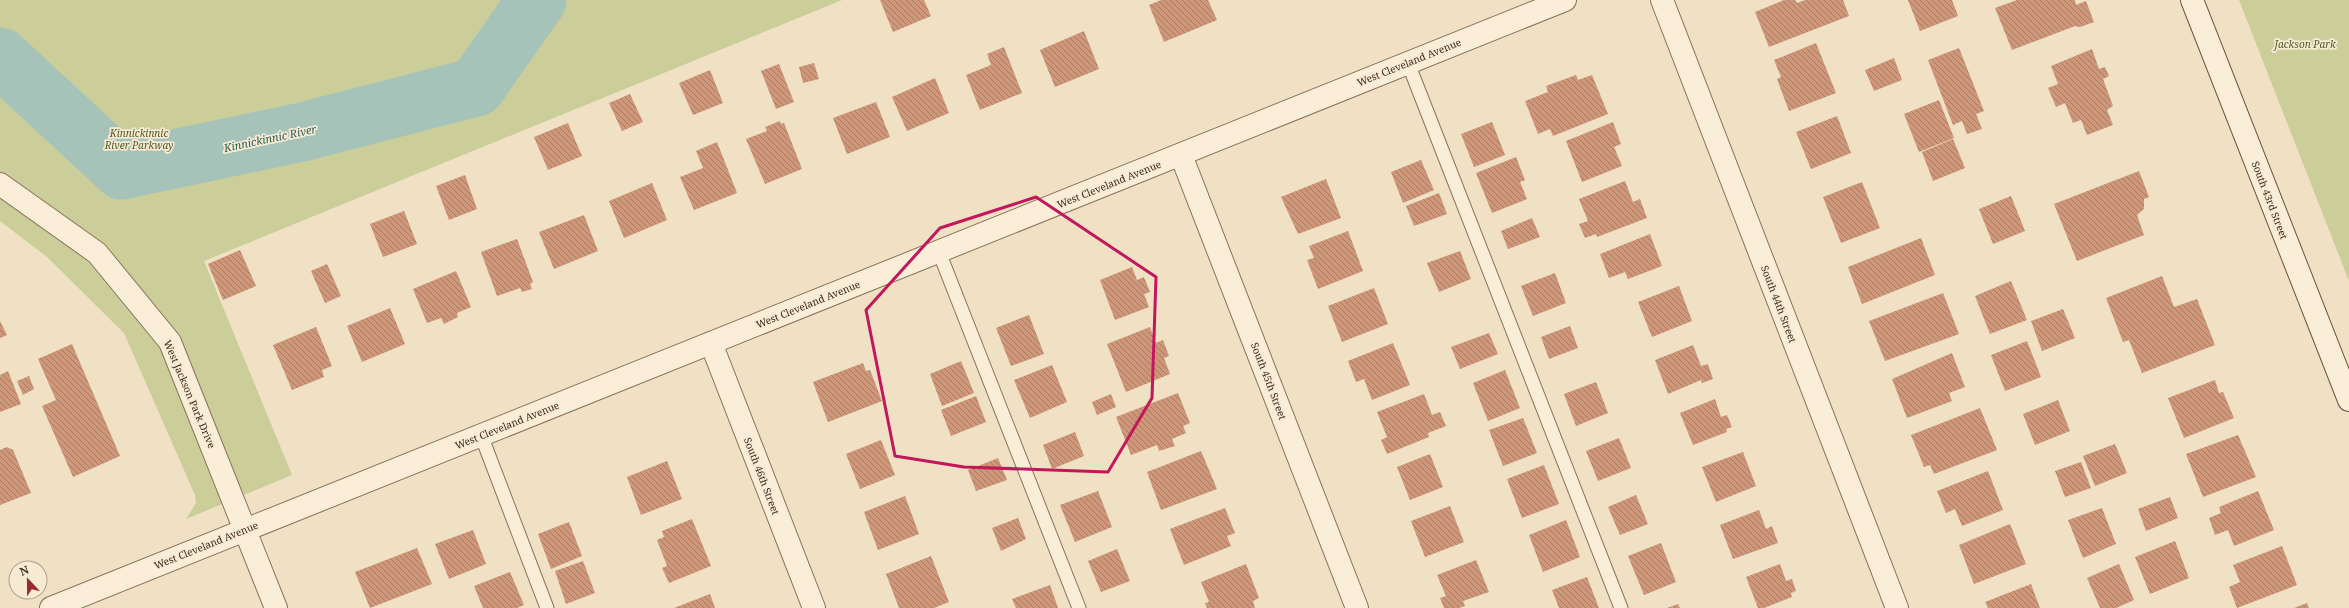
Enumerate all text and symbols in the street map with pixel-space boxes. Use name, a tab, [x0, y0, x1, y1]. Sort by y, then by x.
street label: West Cleveland Avenue	[1355, 35, 1463, 89]
park label: Jackson Park	[2272, 37, 2336, 51]
water label: Kinnickinnic River	[221, 121, 319, 155]
park label: Kinnickinnic River Parkway	[104, 126, 173, 152]
street label: West Cleveland Avenue	[1055, 157, 1163, 211]
street label: South 43rd Street	[2249, 159, 2291, 241]
street label: South 44th Street	[1758, 263, 1800, 345]
street label: West Cleveland Avenue	[754, 277, 862, 331]
street label: West Jackson Park Drive	[161, 338, 219, 450]
street label: South 45th Street	[1248, 340, 1290, 422]
street label: West Cleveland Avenue	[453, 398, 561, 452]
street label: South 46th Street	[741, 435, 783, 517]
street label: West Cleveland Avenue	[152, 518, 260, 572]
north arrow	[8, 560, 48, 600]
text: N	[17, 562, 31, 579]

